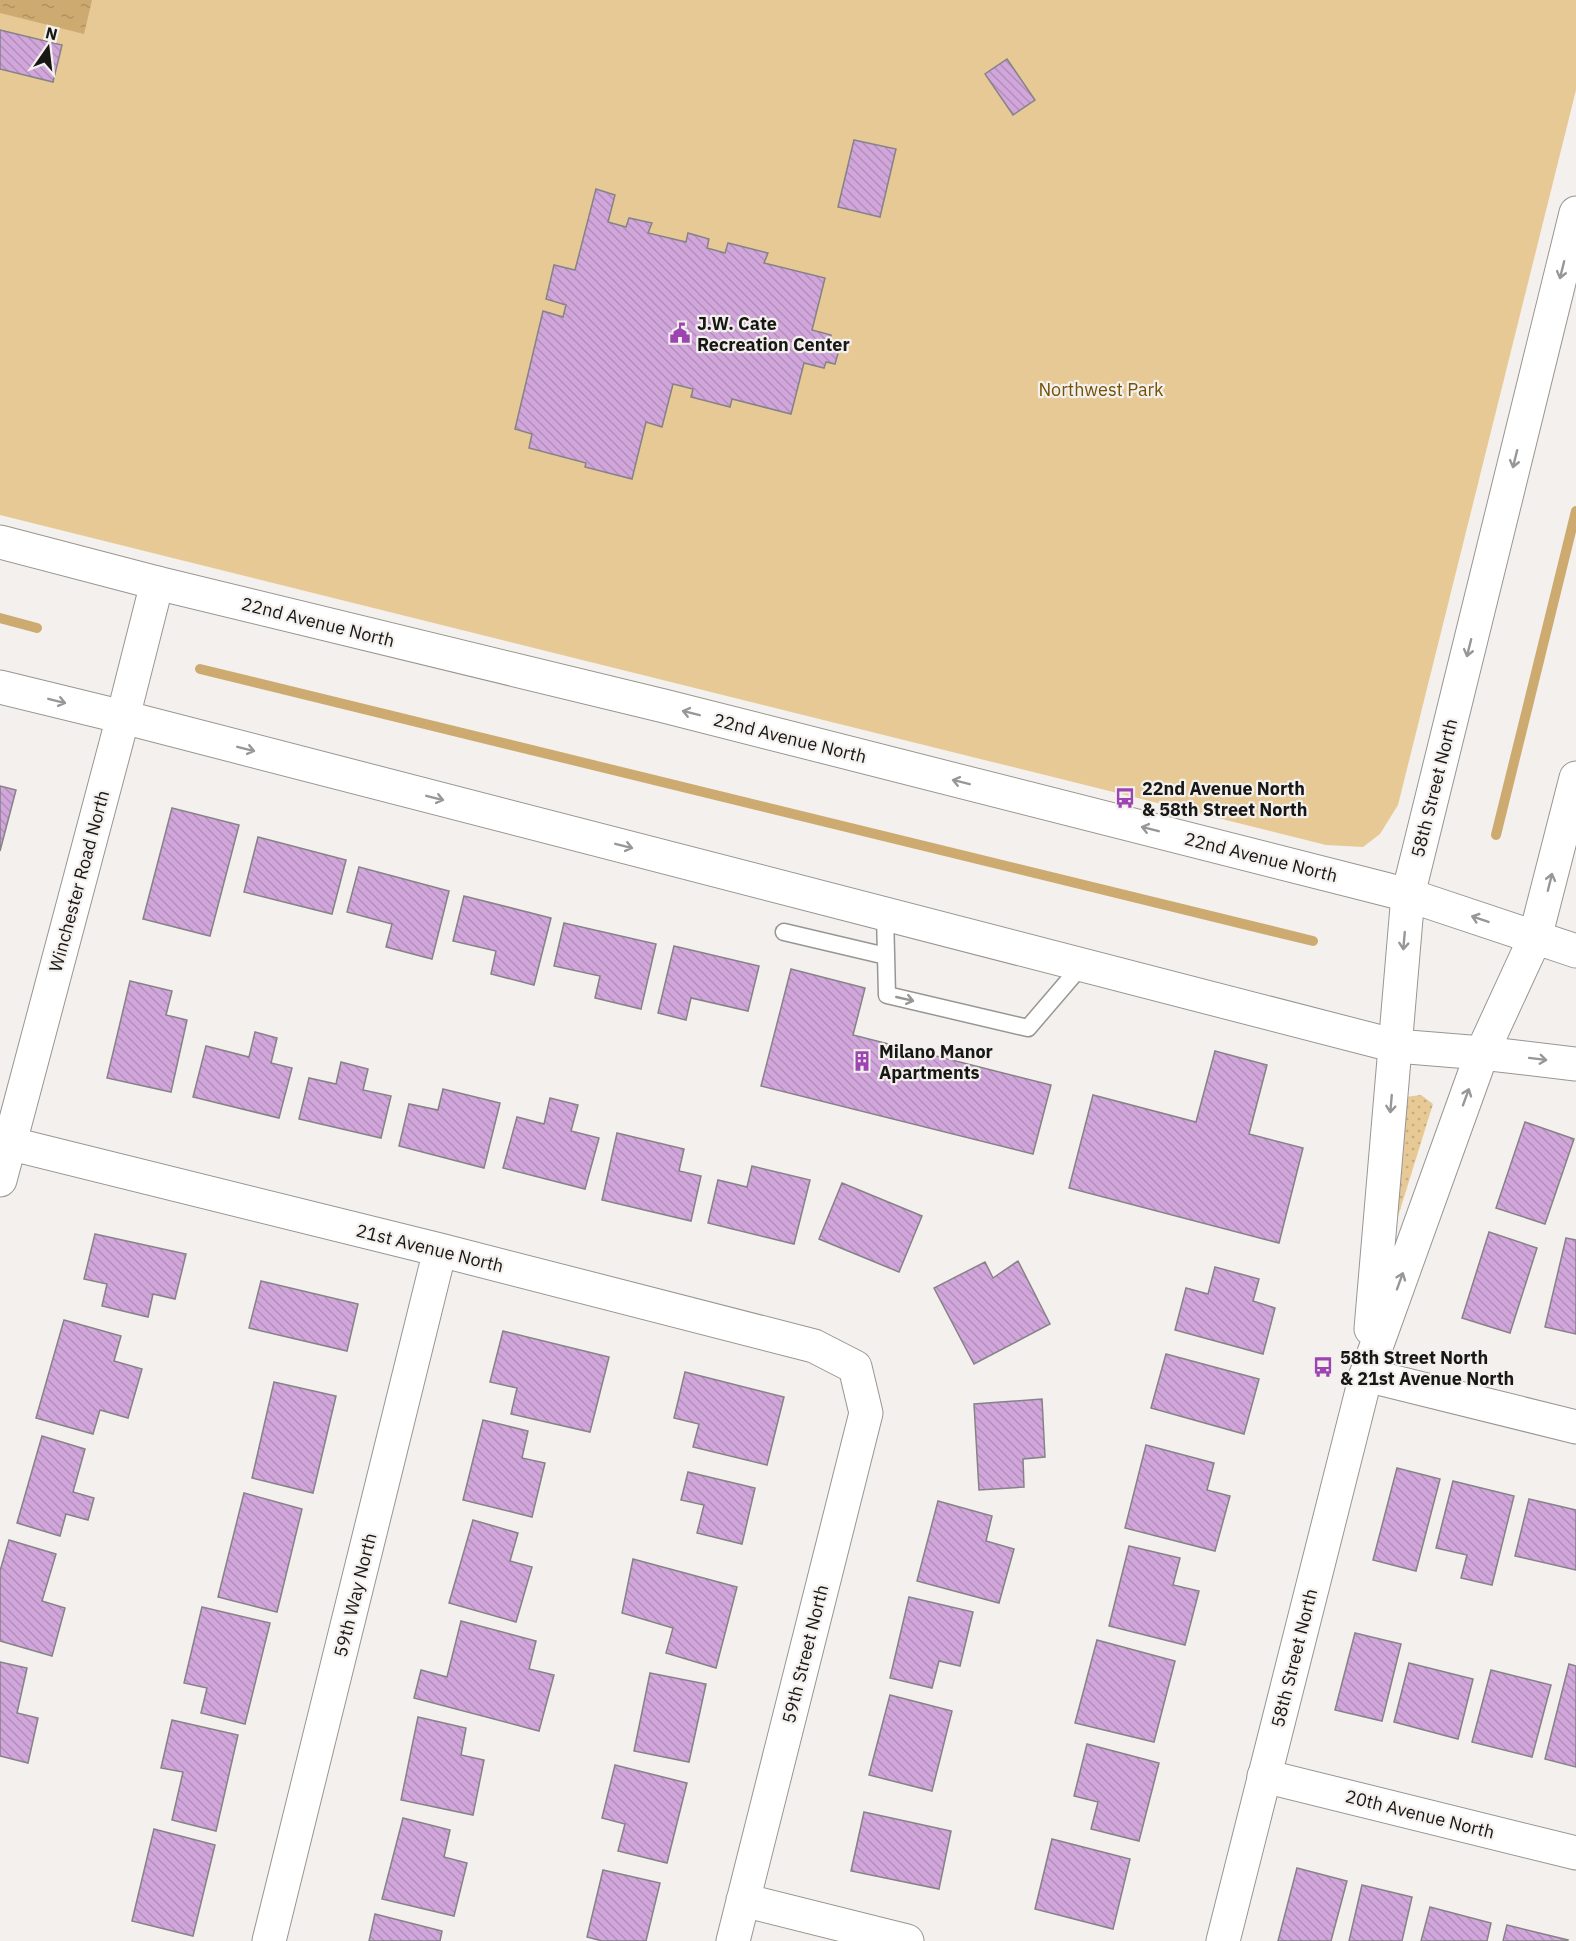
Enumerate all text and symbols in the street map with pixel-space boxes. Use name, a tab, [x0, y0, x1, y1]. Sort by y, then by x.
north arrow	[18, 18, 78, 78]
text: N	[44, 22, 60, 45]
one-way arrow	[1556, 260, 1568, 279]
place label: J.W. Cate Recreation Center	[697, 312, 850, 356]
public building icon: J.W. Cate Recreation Center	[668, 321, 692, 345]
park label: Northwest Park	[1038, 378, 1164, 401]
one-way arrow	[1509, 449, 1521, 468]
street label: 22nd Avenue North	[239, 592, 397, 652]
one-way arrow	[1462, 639, 1474, 658]
one-way arrow	[47, 696, 66, 708]
one-way arrow	[682, 707, 701, 719]
street label: 22nd Avenue North	[711, 708, 869, 768]
street label: 58th Street North	[1406, 716, 1462, 860]
one-way arrow	[236, 744, 255, 755]
one-way arrow	[952, 775, 971, 787]
place label: 22nd Avenue North & 58th Street North	[1142, 777, 1307, 821]
bus stop icon: 22nd Avenue North & 58th Street North	[1113, 786, 1137, 810]
street label: Winchester Road North	[44, 788, 114, 974]
one-way arrow	[425, 792, 444, 804]
one-way arrow	[1141, 823, 1160, 835]
street label: 22nd Avenue North	[1182, 827, 1340, 887]
one-way arrow	[614, 841, 633, 853]
one-way arrow	[1545, 872, 1557, 891]
one-way arrow	[1471, 913, 1490, 924]
one-way arrow	[1398, 930, 1409, 950]
one-way arrow	[896, 994, 915, 1006]
place label: Milano Manor Apartments	[879, 1040, 993, 1084]
building icon: Milano Manor Apartments	[850, 1049, 874, 1073]
one-way arrow	[1527, 1054, 1547, 1065]
one-way arrow	[1461, 1088, 1472, 1107]
one-way arrow	[1385, 1093, 1396, 1113]
street label: 21st Avenue North	[354, 1219, 506, 1277]
one-way arrow	[1396, 1272, 1407, 1290]
place label: 58th Street North & 21st Avenue North	[1340, 1346, 1514, 1390]
bus stop icon: 58th Street North & 21st Avenue North	[1311, 1355, 1335, 1379]
street label: 59th Way North	[328, 1531, 382, 1659]
street label: 59th Street North	[777, 1582, 833, 1726]
street label: 58th Street North	[1266, 1586, 1322, 1730]
street label: 20th Avenue North	[1343, 1784, 1497, 1844]

